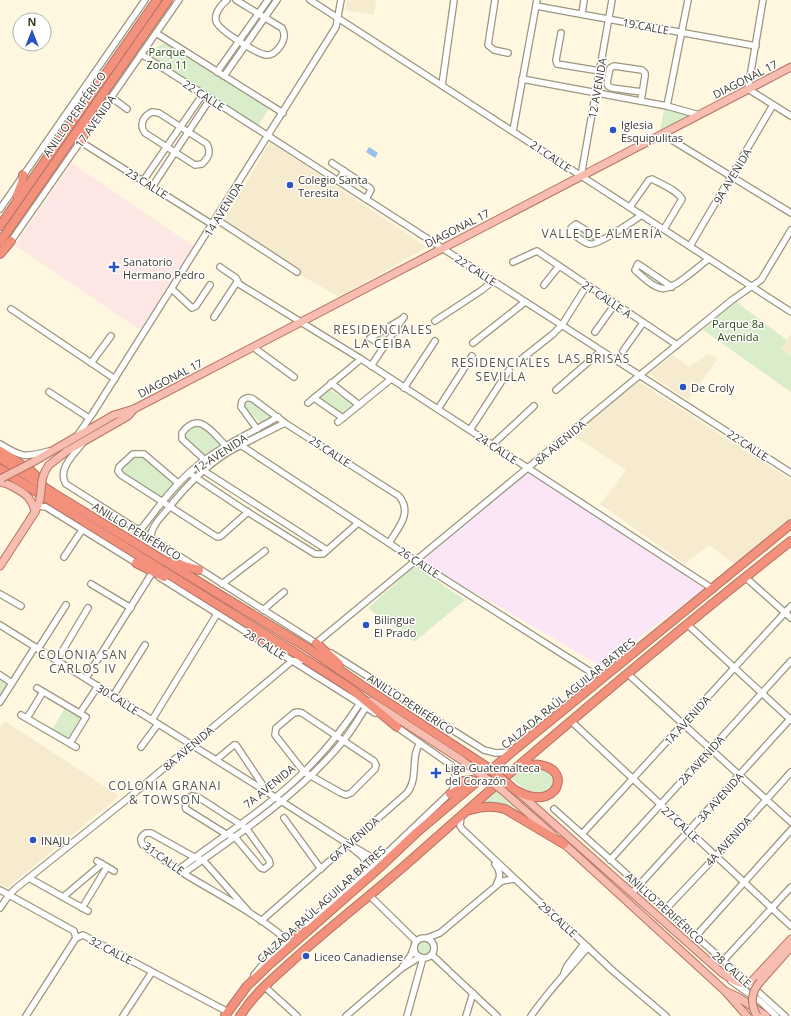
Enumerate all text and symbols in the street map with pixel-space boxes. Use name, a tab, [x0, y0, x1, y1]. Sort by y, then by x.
north arrow	[12, 12, 52, 52]
text: N	[28, 14, 36, 29]
street label: 19 CALLE	[622, 15, 670, 37]
park label: Parque Zona 11	[146, 44, 188, 72]
street label: 12 AVENIDA	[584, 56, 610, 120]
street label: DIAGONAL 17	[710, 56, 780, 102]
street label: ANILLO PERIFÉRICO	[39, 68, 109, 160]
street label: 22 CALLE	[180, 76, 228, 114]
street label: 17 AVENIDA	[71, 92, 119, 150]
place label: Iglesia Esquipulitas	[621, 117, 683, 145]
marker: Iglesia Esquipulitas	[608, 125, 618, 135]
street label: 21 CALLE	[527, 137, 575, 175]
street label: 9A AVENIDA	[710, 146, 754, 206]
street label: 23 CALLE	[123, 164, 171, 202]
place label: Colegio Santa Teresita	[298, 172, 368, 200]
street label: 14 AVENIDA	[200, 179, 246, 239]
marker: Colegio Santa Teresita	[285, 180, 295, 190]
street label: DIAGONAL 17	[422, 205, 492, 251]
district label: VALLE DE ALMERÍA	[541, 225, 663, 242]
street label: 22 CALLE	[452, 251, 500, 289]
place label: Sanatorio Hermano Pedro	[123, 254, 205, 282]
marker: Sanatorio Hermano Pedro	[108, 261, 120, 273]
street label: 21 CALLE A	[579, 277, 635, 321]
park label: Parque 8a Avenida	[712, 316, 764, 344]
district label: RESIDENCIALES LA CEIBA	[333, 321, 433, 352]
district label: LAS BRISAS	[558, 350, 630, 367]
district label: RESIDENCIALES SEVILLA	[451, 354, 551, 385]
street label: DIAGONAL 17	[135, 355, 205, 401]
place label: De Croly	[691, 380, 735, 395]
marker: De Croly	[678, 382, 688, 392]
street label: 8A AVENIDA	[531, 416, 589, 468]
street label: 22 CALLE	[724, 426, 772, 464]
street label: 24 CALLE	[473, 429, 521, 467]
street label: 12 AVENIDA	[190, 430, 250, 476]
street label: 25 CALLE	[306, 432, 354, 470]
street label: ANILLO PERIFÉRICO	[90, 499, 184, 563]
street label: 26 CALLE	[395, 543, 443, 581]
place label: Bilingue El Prado	[374, 612, 417, 640]
marker: Bilingue El Prado	[361, 620, 371, 630]
street label: 28 CALLE	[241, 625, 289, 663]
street label: CALZADA RAÚL AGUILAR BATRES	[498, 634, 638, 752]
district label: COLONIA SAN CARLOS IV	[38, 646, 128, 677]
street label: ANILLO PERIFÉRICO	[365, 670, 457, 738]
street label: 30 CALLE	[94, 680, 142, 718]
street label: 1A AVENIDA	[661, 692, 713, 748]
street label: 8A AVENIDA	[159, 722, 217, 774]
street label: 2A AVENIDA	[675, 732, 727, 788]
place label: Liga Guatemalteca del Corazón	[445, 760, 540, 788]
street label: 7A AVENIDA	[240, 761, 298, 811]
marker: Liga Guatemalteca del Corazón	[430, 767, 442, 779]
street label: 3A AVENIDA	[694, 769, 746, 825]
district label: COLONIA GRANAI & TOWSON	[108, 777, 222, 808]
street label: 27 CALLE	[659, 803, 703, 845]
street label: 6A AVENIDA	[326, 813, 382, 865]
street label: 4A AVENIDA	[702, 813, 754, 869]
place label: INAJU	[41, 833, 70, 848]
marker: INAJU	[28, 835, 38, 845]
street label: 31 CALLE	[141, 838, 187, 878]
street label: CALZADA RAÚL AGUILAR BATRES	[253, 842, 389, 966]
street label: ANILLO PERIFÉRICO	[622, 869, 708, 947]
street label: 29 CALLE	[536, 898, 580, 940]
street label: 32 CALLE	[87, 932, 135, 968]
street label: 28 CALLE	[710, 948, 754, 990]
place label: Liceo Canadiense	[314, 949, 403, 964]
marker: Liceo Canadiense	[301, 951, 311, 961]

